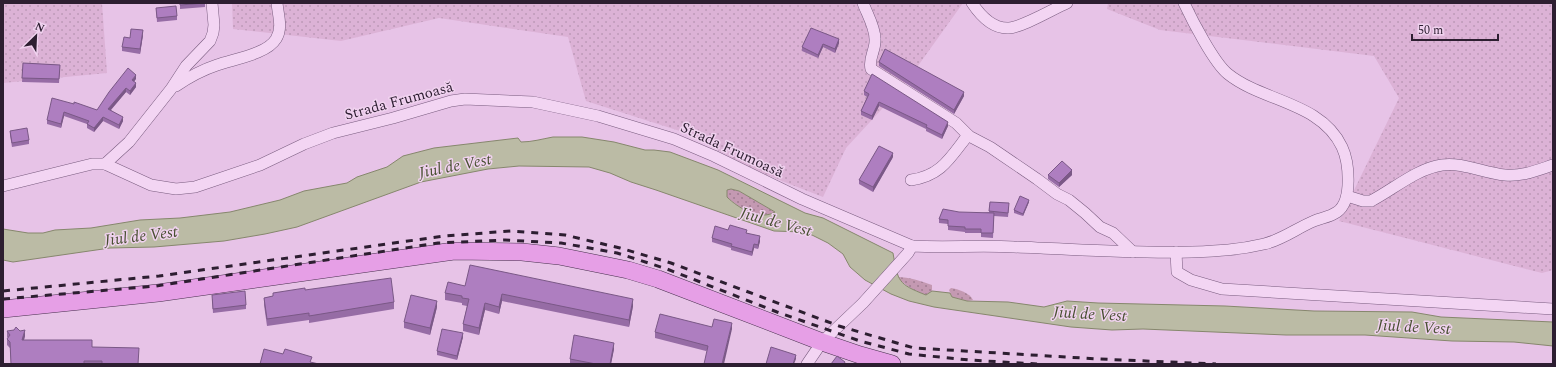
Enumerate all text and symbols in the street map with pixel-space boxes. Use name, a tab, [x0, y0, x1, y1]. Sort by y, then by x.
north arrow	[16, 16, 56, 56]
scale bar	[1412, 16, 1498, 42]
text: N	[32, 18, 47, 37]
text: 50 m	[1418, 21, 1443, 40]
street label: Strada Frumoasă	[342, 75, 457, 127]
street label: Strada Frumoasă	[676, 116, 788, 184]
water label: Jiul de Vest	[416, 147, 494, 185]
water label: Jiul de Vest	[736, 201, 815, 243]
water label: Jiul de Vest	[102, 219, 180, 253]
water label: Jiul de Vest	[1052, 300, 1128, 328]
water label: Jiul de Vest	[1376, 313, 1452, 341]

